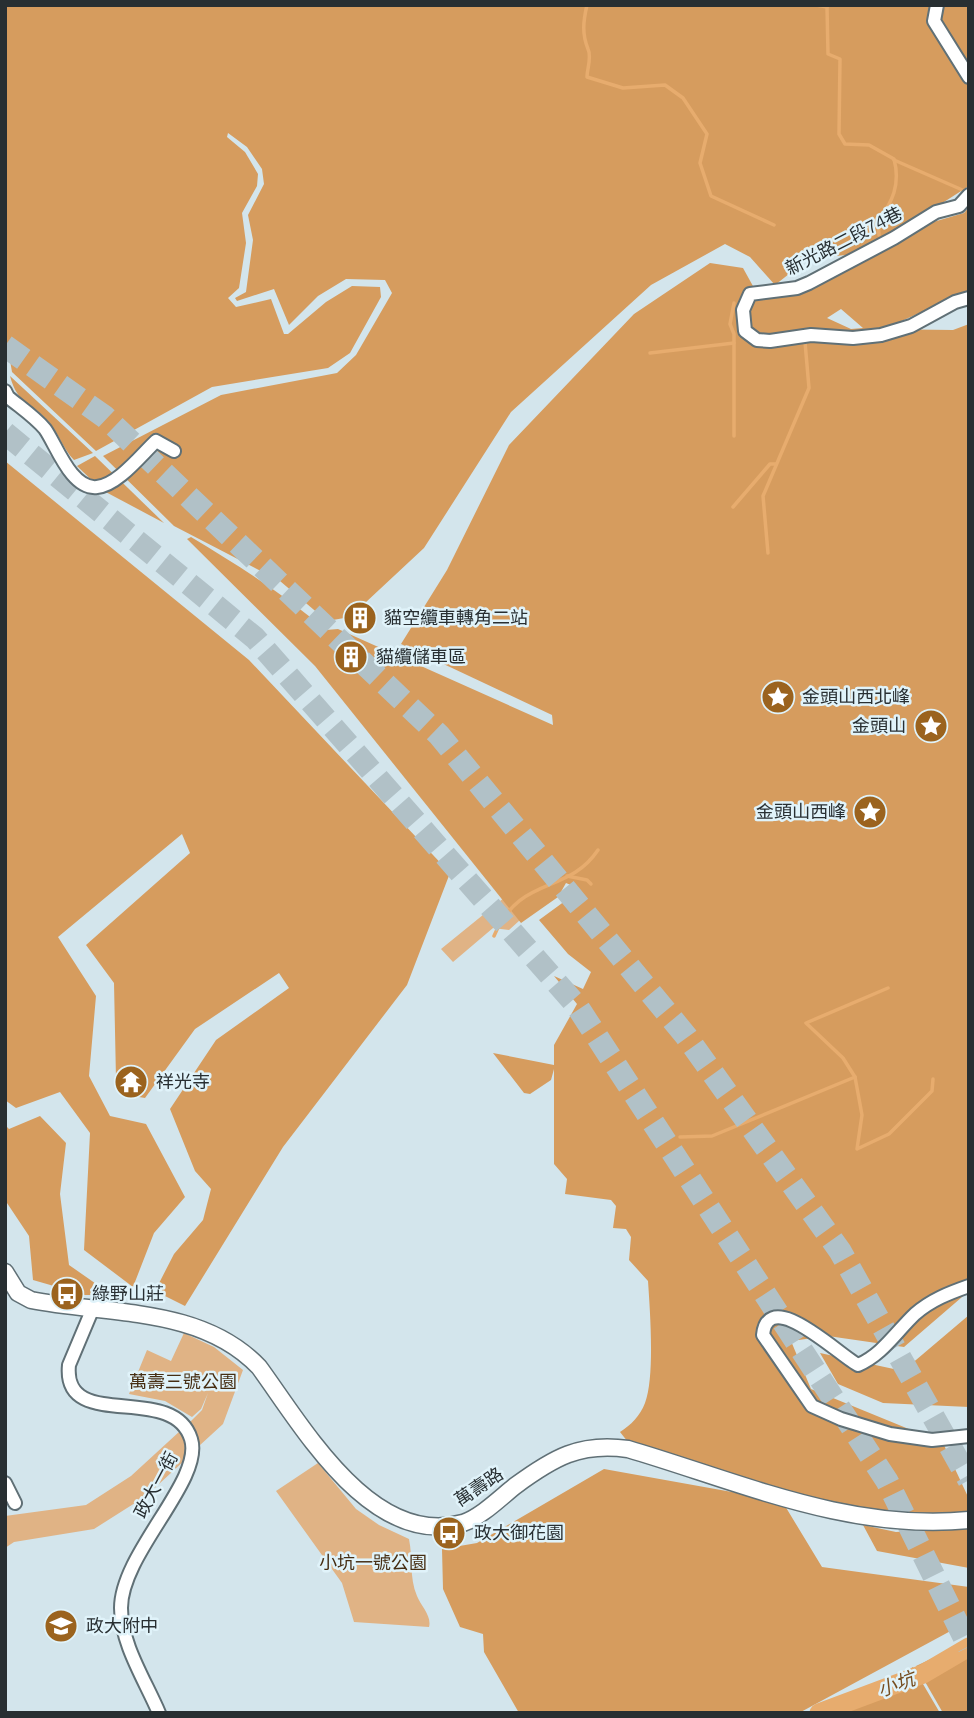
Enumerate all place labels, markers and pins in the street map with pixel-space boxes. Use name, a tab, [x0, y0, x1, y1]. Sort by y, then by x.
building icon: 貓空纜車轉角二站	[341, 599, 379, 637]
place label: 貓空纜車轉角二站	[384, 607, 528, 627]
building icon: 貓纜儲車區	[332, 638, 370, 676]
place label: 貓纜儲車區	[376, 646, 466, 666]
place icon: 金頭山西北峰	[759, 678, 797, 716]
place label: 金頭山西北峰	[802, 686, 910, 706]
place icon: 金頭山	[912, 707, 950, 745]
place label: 金頭山	[852, 715, 906, 735]
place icon: 金頭山西峰	[851, 793, 889, 831]
place label: 金頭山西峰	[756, 801, 846, 821]
temple icon: 祥光寺	[112, 1063, 150, 1101]
place label: 祥光寺	[156, 1071, 210, 1091]
bus stop icon: 綠野山莊	[48, 1275, 86, 1313]
place label: 綠野山莊	[92, 1283, 164, 1303]
bus stop icon: 政大御花園	[430, 1514, 468, 1552]
place label: 政大御花園	[474, 1522, 564, 1542]
school or university icon: 政大附中	[42, 1607, 80, 1645]
place label: 政大附中	[86, 1615, 158, 1635]

